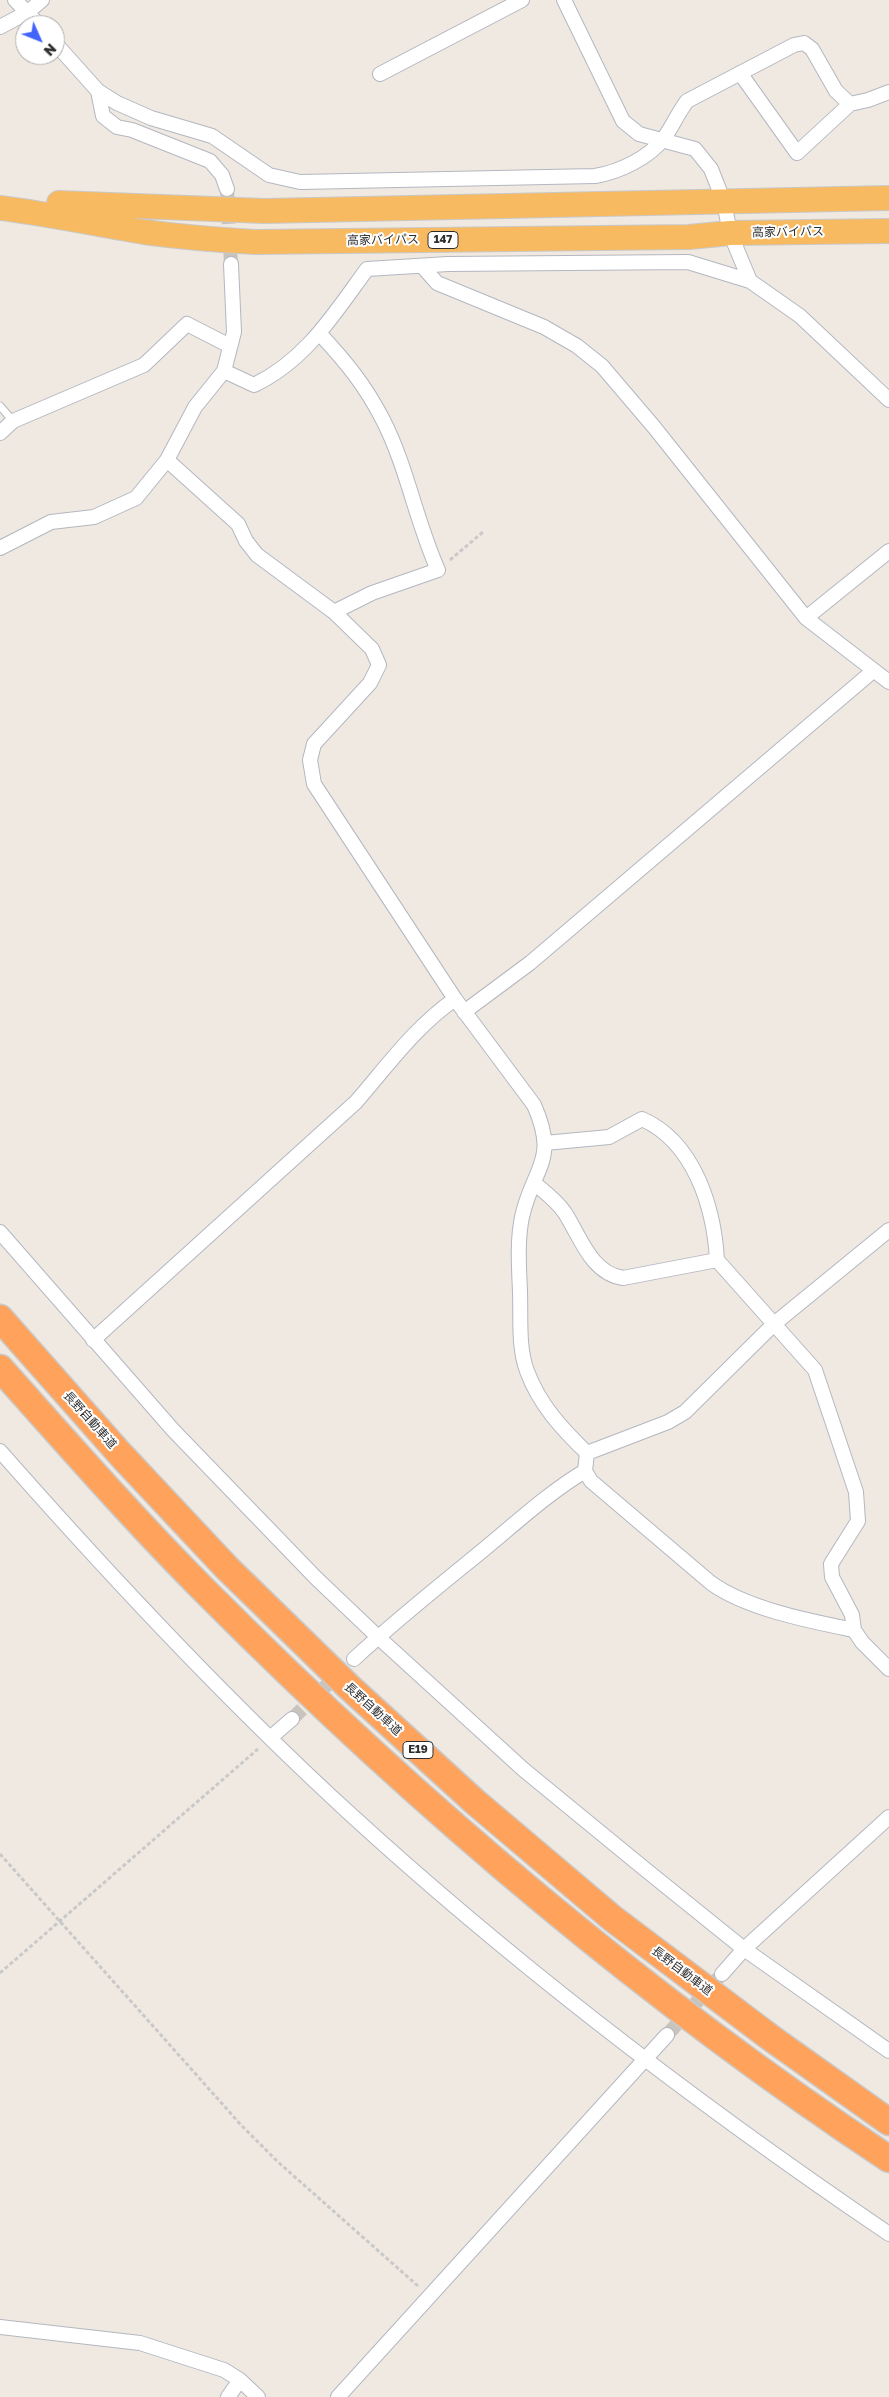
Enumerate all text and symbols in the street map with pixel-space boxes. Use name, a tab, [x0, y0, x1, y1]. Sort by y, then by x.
north arrow	[15, 15, 65, 65]
text: N	[41, 40, 60, 60]
street label: 高家バイパス	[752, 224, 824, 240]
street label: 高家バイパス	[347, 232, 419, 248]
road number: 147	[428, 232, 458, 248]
street label: 長野自動車道	[61, 1388, 119, 1452]
street label: 長野自動車道	[341, 1680, 405, 1738]
road number: E19	[403, 1742, 433, 1758]
street label: 長野自動車道	[649, 1944, 715, 1998]

